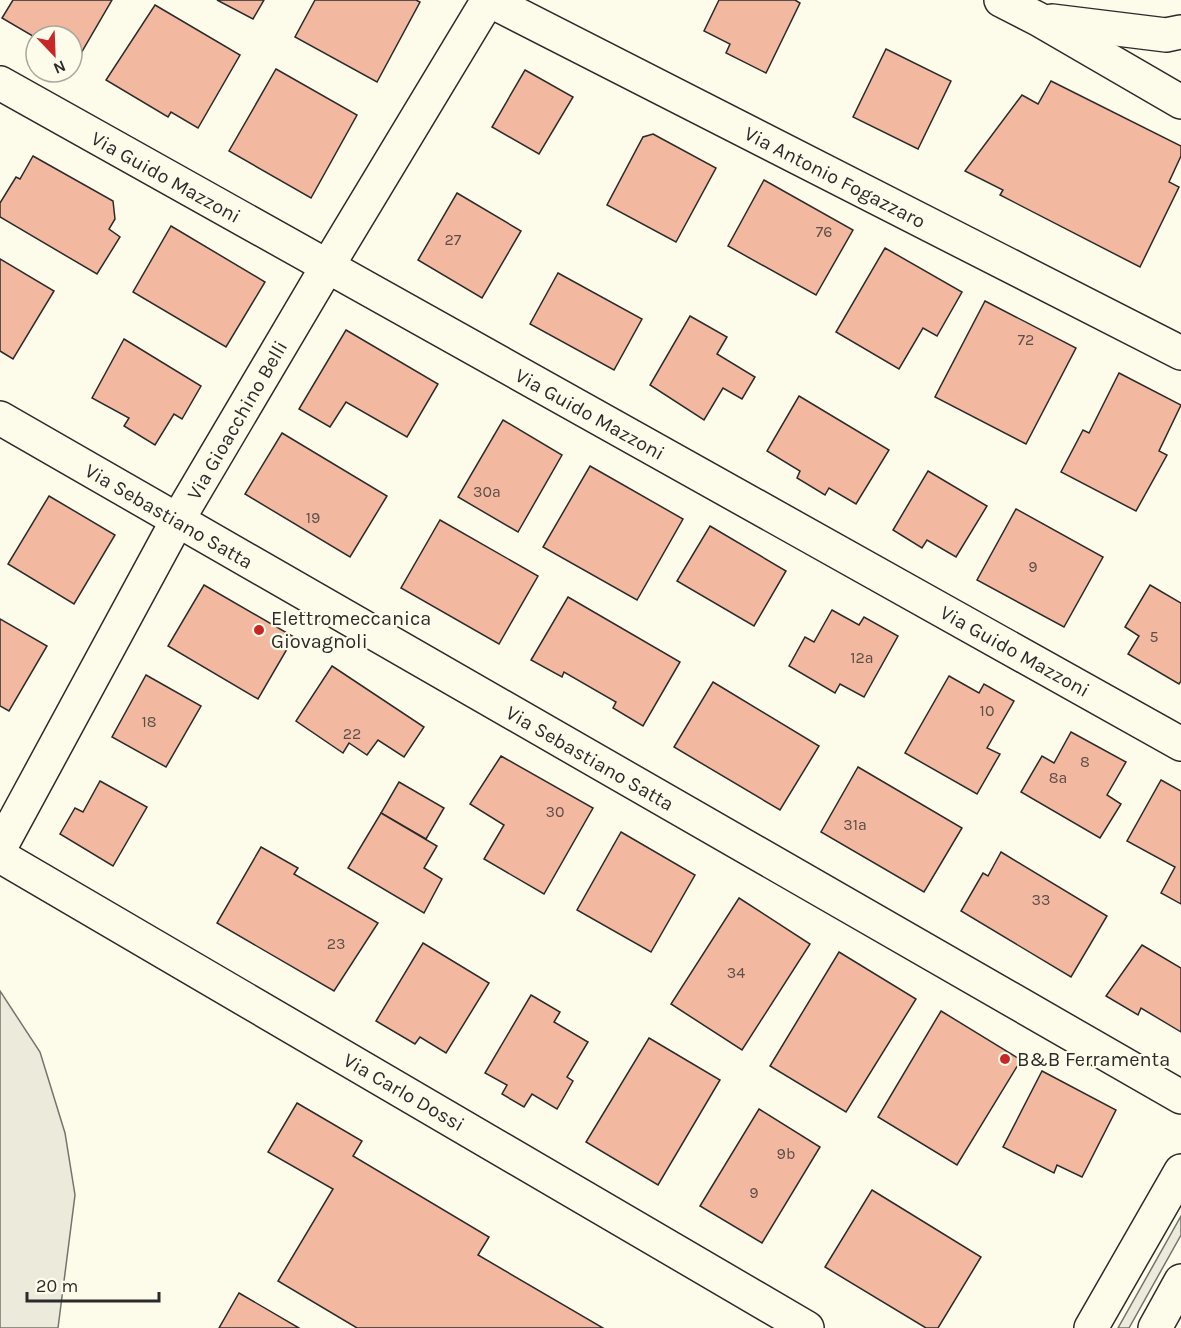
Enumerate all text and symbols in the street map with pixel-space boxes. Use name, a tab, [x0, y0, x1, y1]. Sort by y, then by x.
north arrow	[24, 24, 84, 84]
text: N	[51, 56, 69, 78]
street label: Via Antonio Fogazzaro	[740, 122, 929, 233]
street label: Via Guido Mazzoni	[87, 127, 245, 228]
house number: 76	[816, 222, 832, 241]
house number: 27	[445, 230, 462, 249]
house number: 72	[1018, 330, 1034, 349]
street label: Via Gioacchino Belli	[182, 337, 292, 504]
street label: Via Guido Mazzoni	[511, 364, 669, 465]
street label: Via Sebastiano Satta	[81, 459, 257, 574]
house number: 30a	[473, 482, 501, 501]
house number: 19	[306, 508, 320, 527]
house number: 9	[1028, 557, 1038, 576]
street label: Via Guido Mazzoni	[936, 601, 1094, 702]
place label: Elettromeccanica Giovagnoli	[271, 607, 431, 653]
marker: Elettromeccanica Giovagnoli	[252, 623, 266, 637]
house number: 5	[1149, 627, 1159, 646]
house number: 12a	[850, 648, 874, 667]
street label: Via Sebastiano Satta	[502, 701, 678, 816]
house number: 10	[980, 701, 994, 720]
house number: 18	[141, 712, 157, 731]
house number: 22	[343, 724, 361, 743]
house number: 8	[1080, 752, 1090, 771]
house number: 8a	[1049, 768, 1067, 787]
house number: 30	[546, 802, 564, 821]
house number: 31a	[843, 815, 867, 834]
house number: 33	[1032, 890, 1050, 909]
house number: 23	[327, 934, 345, 953]
house number: 34	[727, 963, 745, 982]
place label: B&B Ferramenta	[1017, 1048, 1170, 1071]
street label: Via Carlo Dossi	[339, 1049, 468, 1136]
marker: B&B Ferramenta	[998, 1052, 1012, 1066]
house number: 9b	[777, 1144, 795, 1163]
house number: 9	[749, 1183, 759, 1202]
scale bar	[27, 1265, 159, 1303]
text: 20 m	[36, 1275, 78, 1297]

